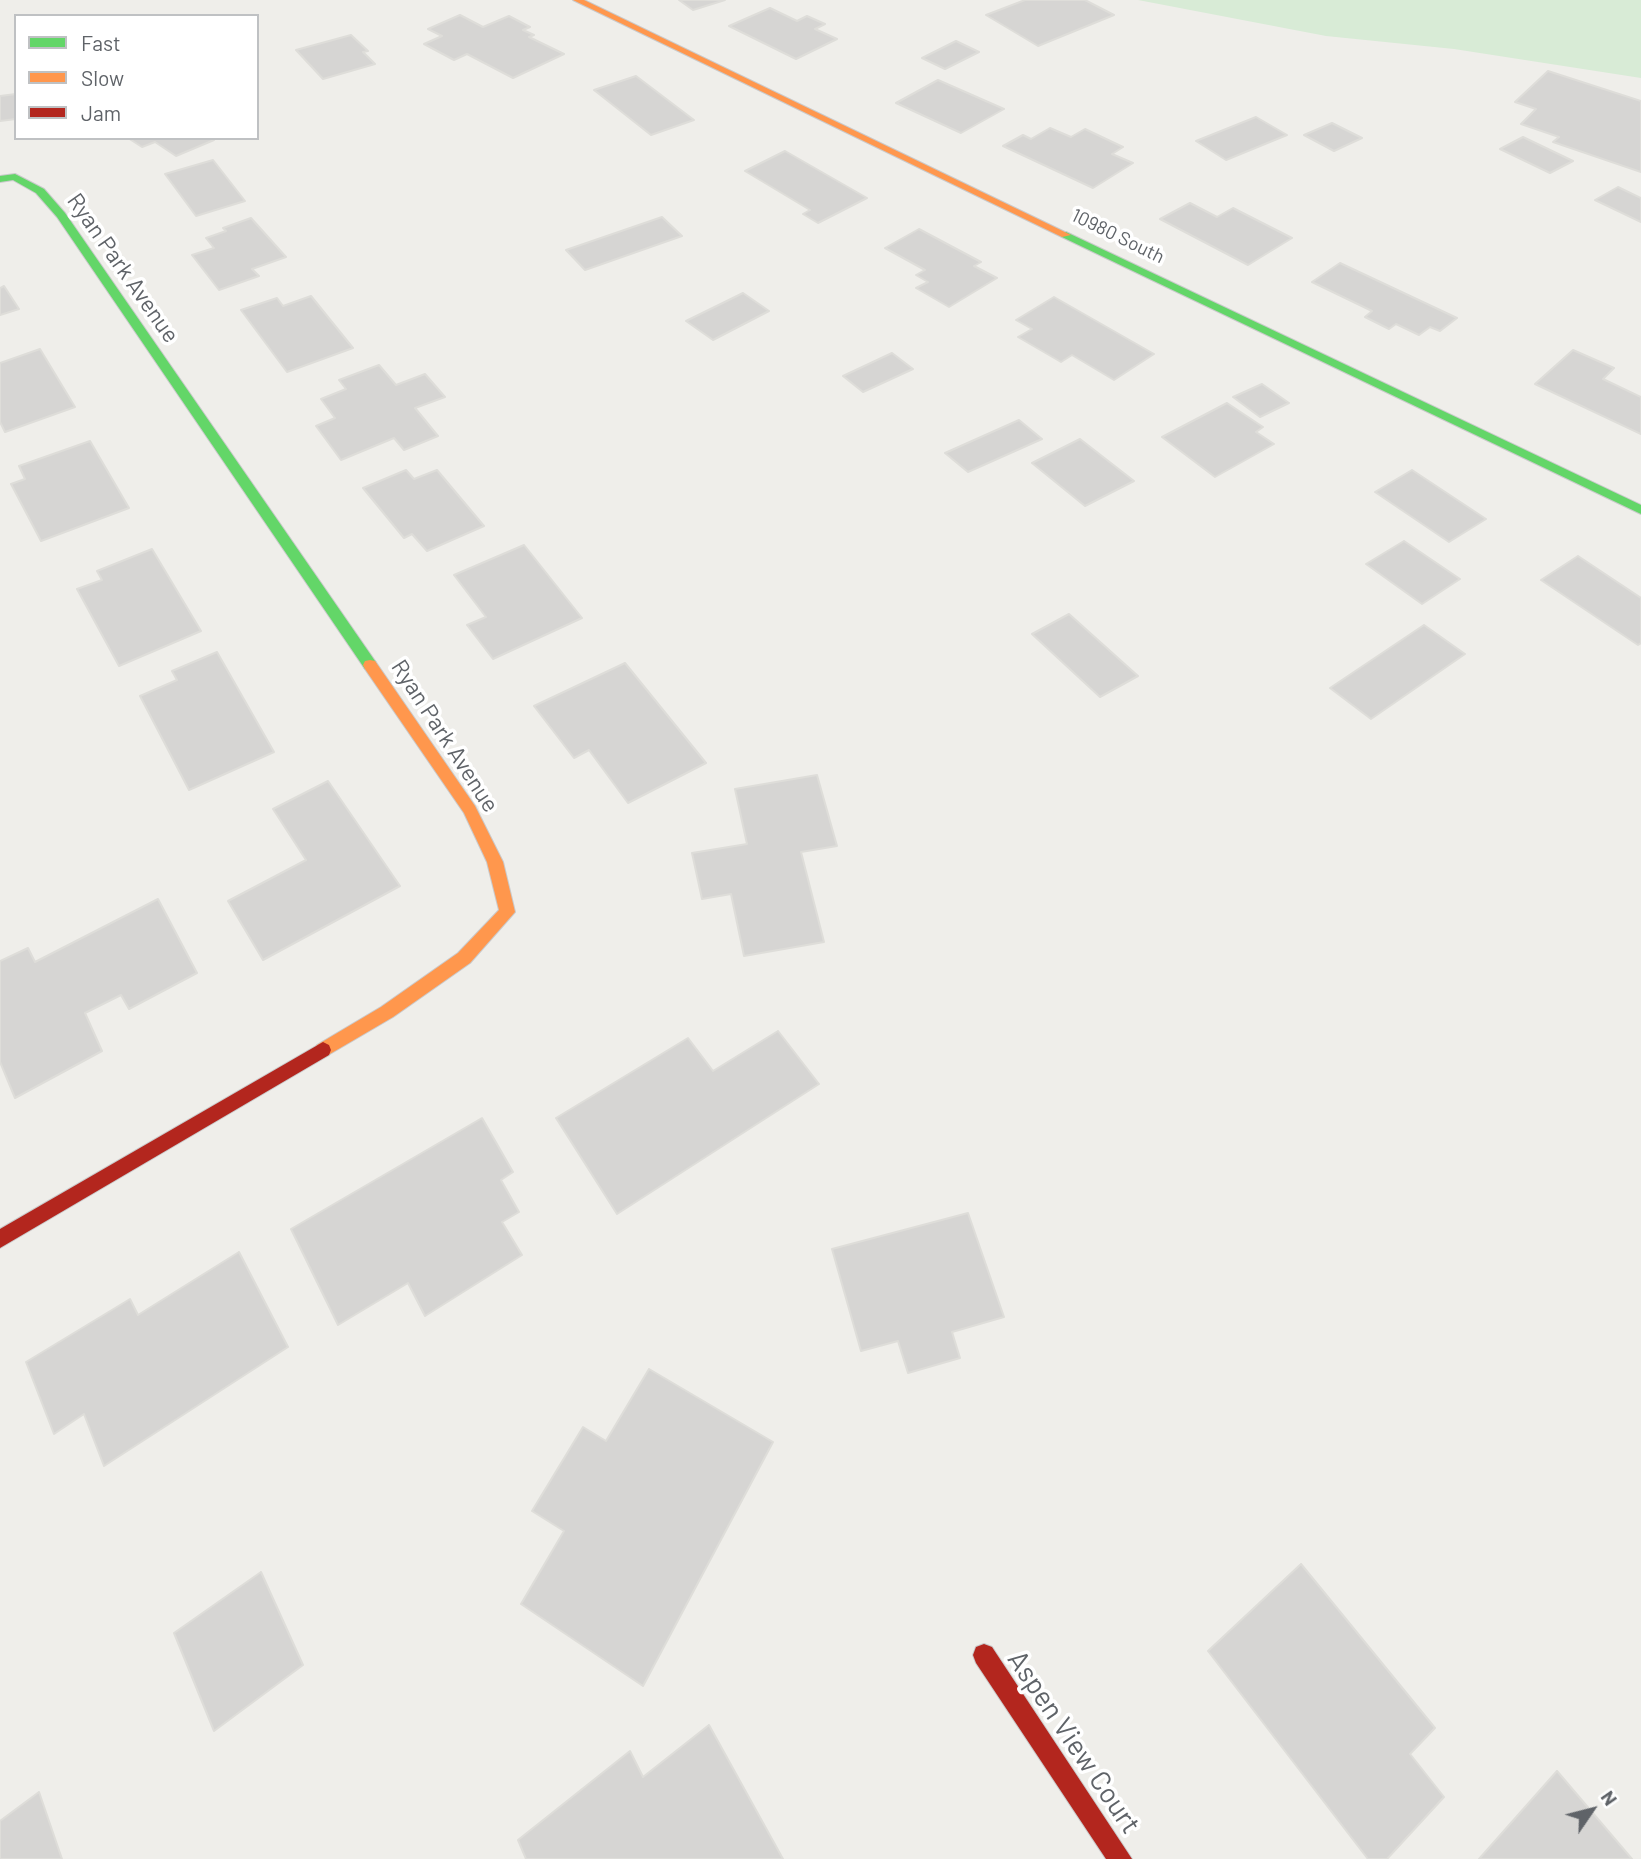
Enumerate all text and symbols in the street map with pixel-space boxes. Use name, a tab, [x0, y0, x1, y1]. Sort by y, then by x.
legend	[14, 14, 259, 140]
text: Fast	[81, 30, 121, 55]
text: Slow	[81, 65, 124, 90]
text: Jam	[81, 100, 121, 125]
street label: Ryan Park Avenue	[61, 188, 185, 348]
street label: 10980 South	[1068, 204, 1168, 268]
street label: Ryan Park Avenue	[385, 655, 505, 817]
street label: Aspen View Court	[1000, 1644, 1148, 1840]
north arrow	[1557, 1775, 1627, 1845]
text: N	[1597, 1786, 1623, 1809]

